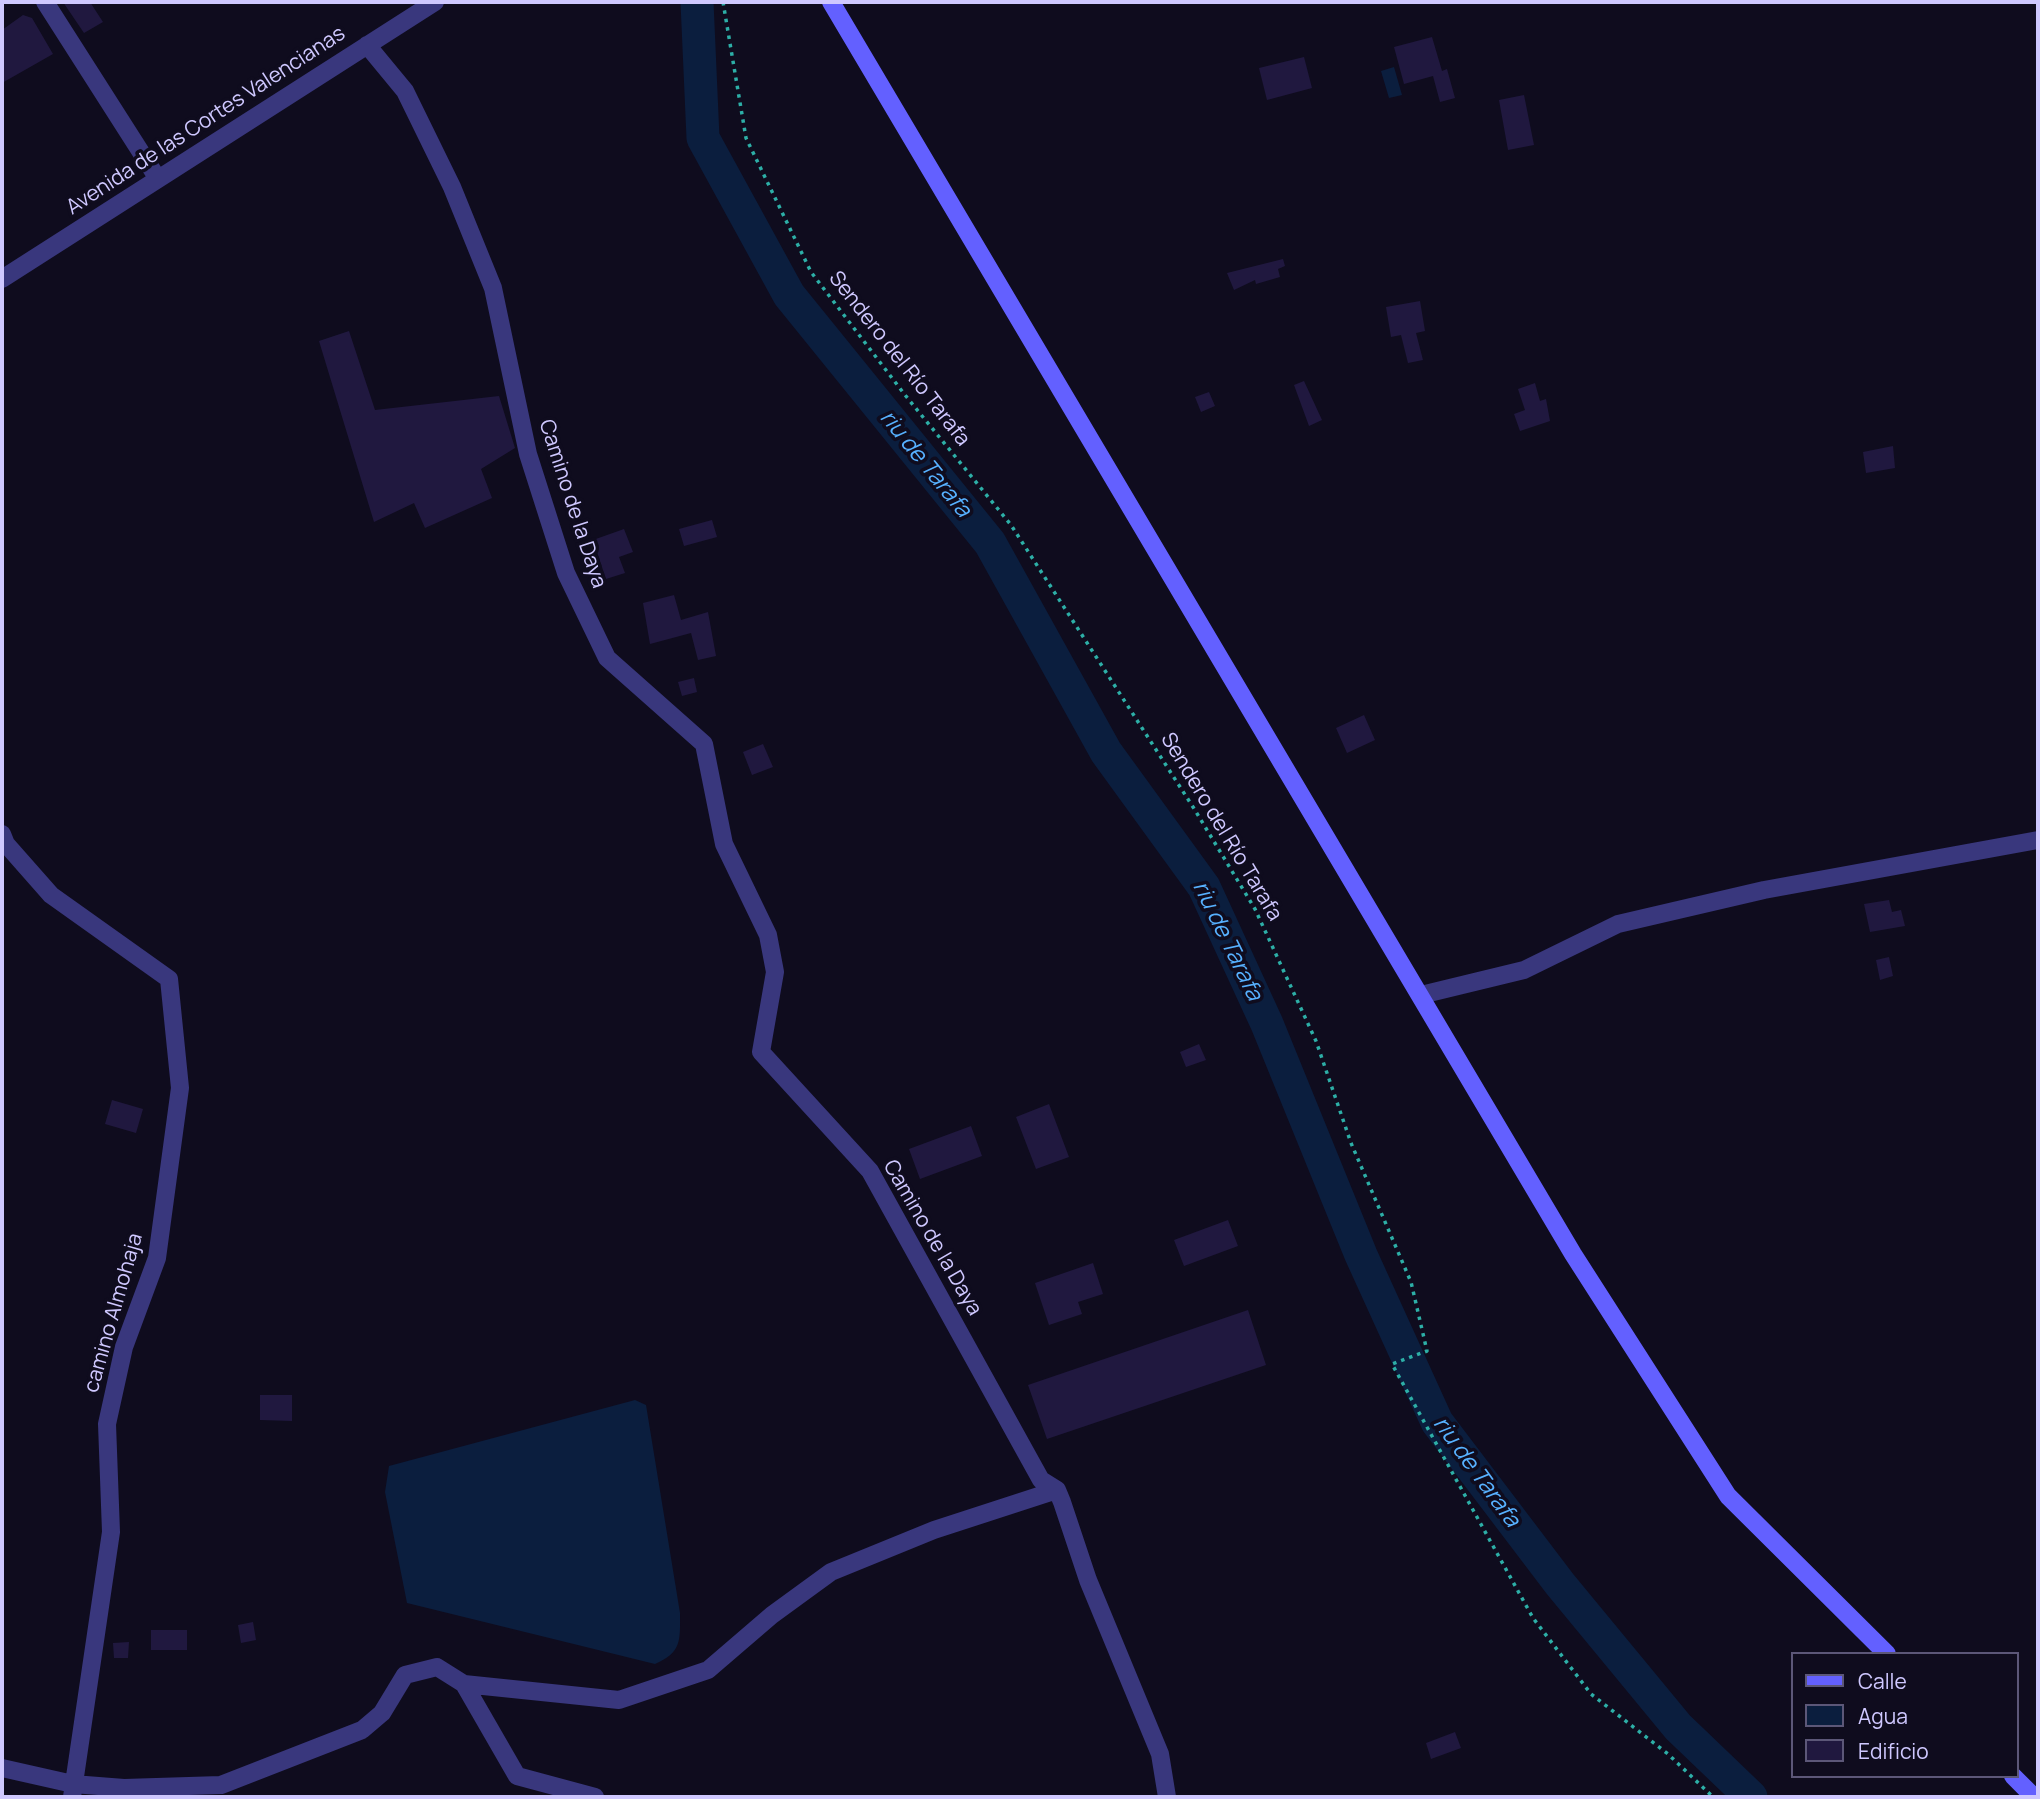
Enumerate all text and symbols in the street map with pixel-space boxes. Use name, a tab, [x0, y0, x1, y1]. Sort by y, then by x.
street label: Avenida de las Cortes Valencianas	[62, 21, 350, 221]
street label: Sendero del Río Tarafa	[823, 267, 975, 451]
water label: riu de Tarafa	[873, 405, 977, 523]
street label: Camino de la Daya	[533, 417, 611, 591]
street label: Sendero del Río Tarafa	[1155, 728, 1287, 926]
water label: riu de Tarafa	[1186, 877, 1268, 1005]
street label: Camino de la Daya	[877, 1156, 987, 1320]
street label: camino Almohaja	[79, 1231, 149, 1395]
water label: riu de Tarafa	[1427, 1411, 1525, 1533]
legend	[1792, 1652, 2019, 1778]
text: Calle	[1858, 1667, 1907, 1695]
text: Agua	[1858, 1702, 1908, 1730]
text: Edificio	[1858, 1737, 1929, 1765]

